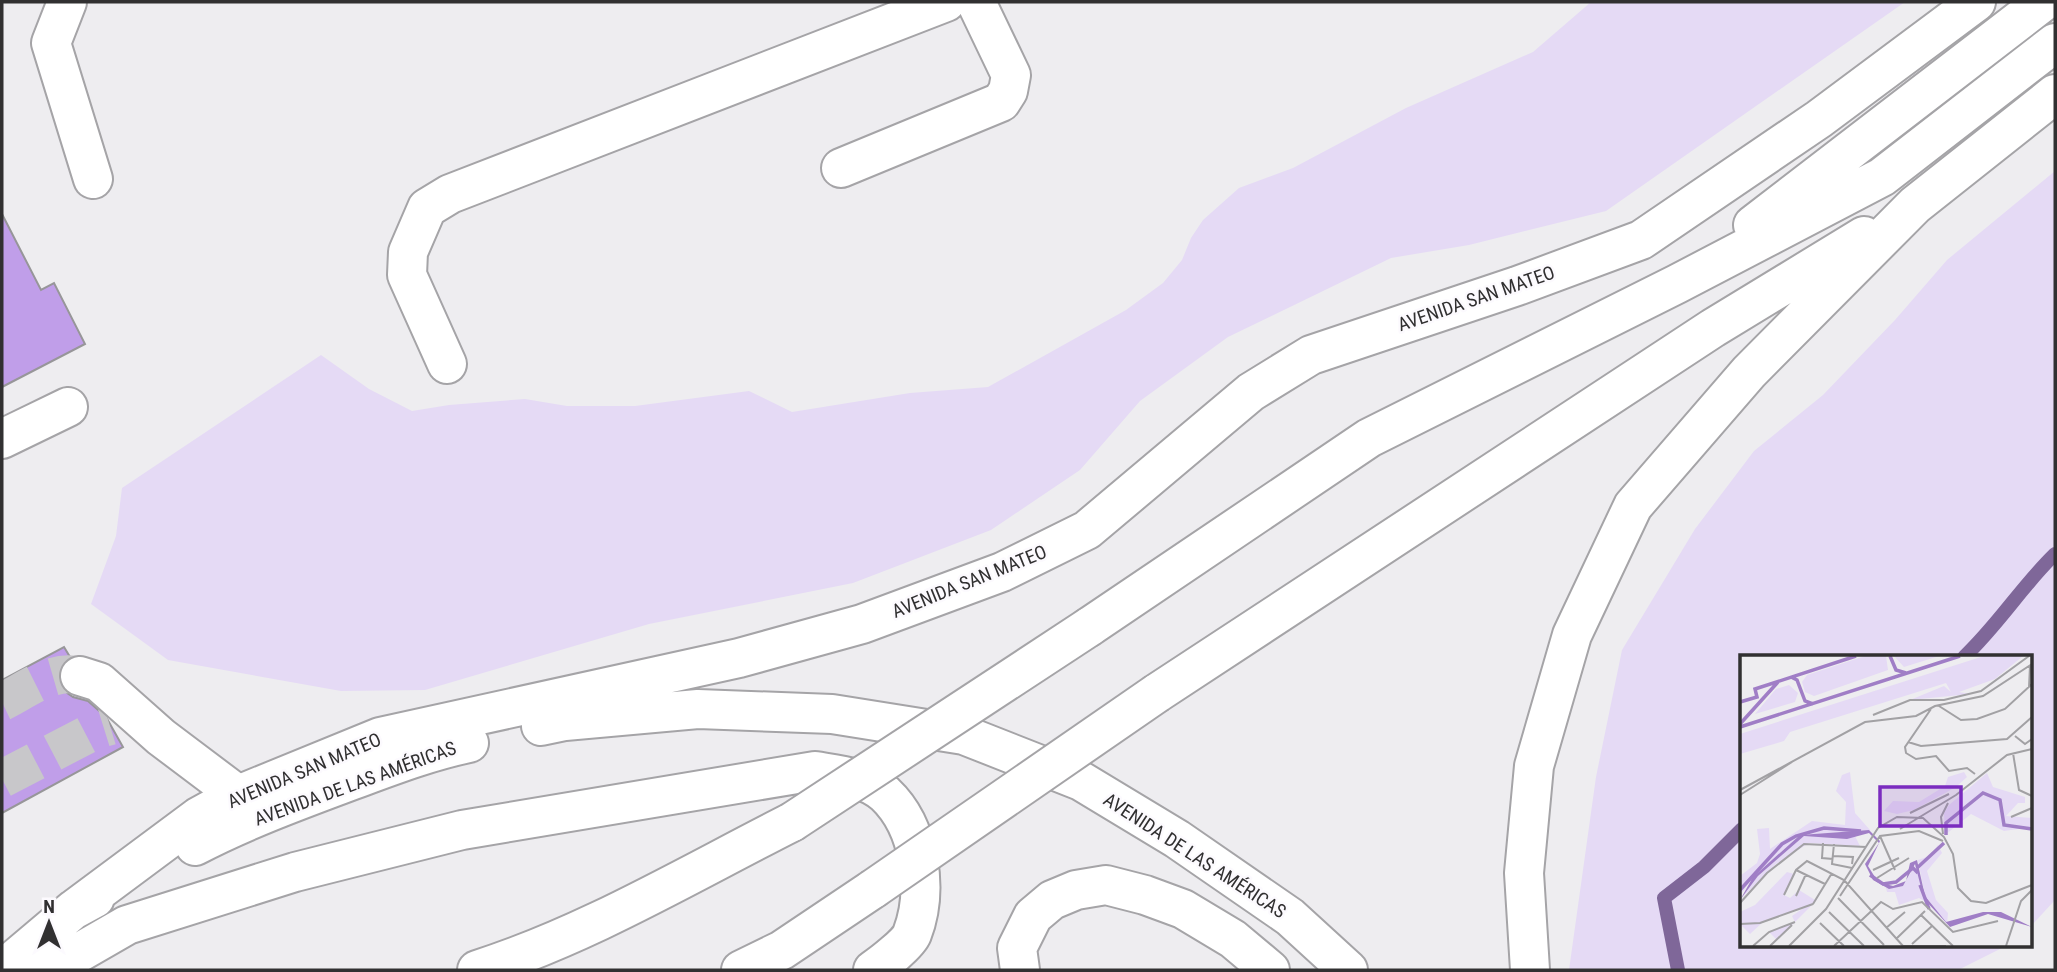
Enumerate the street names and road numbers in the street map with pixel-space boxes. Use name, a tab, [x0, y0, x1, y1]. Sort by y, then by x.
street label: AVENIDA SAN MATEO	[1395, 261, 1558, 336]
street label: AVENIDA SAN MATEO	[889, 540, 1050, 623]
street label: AVENIDA SAN MATEO	[224, 728, 385, 813]
street label: AVENIDA DE LAS AMÉRICAS	[251, 736, 459, 831]
street label: AVENIDA DE LAS AMÉRICAS	[1099, 788, 1290, 923]

